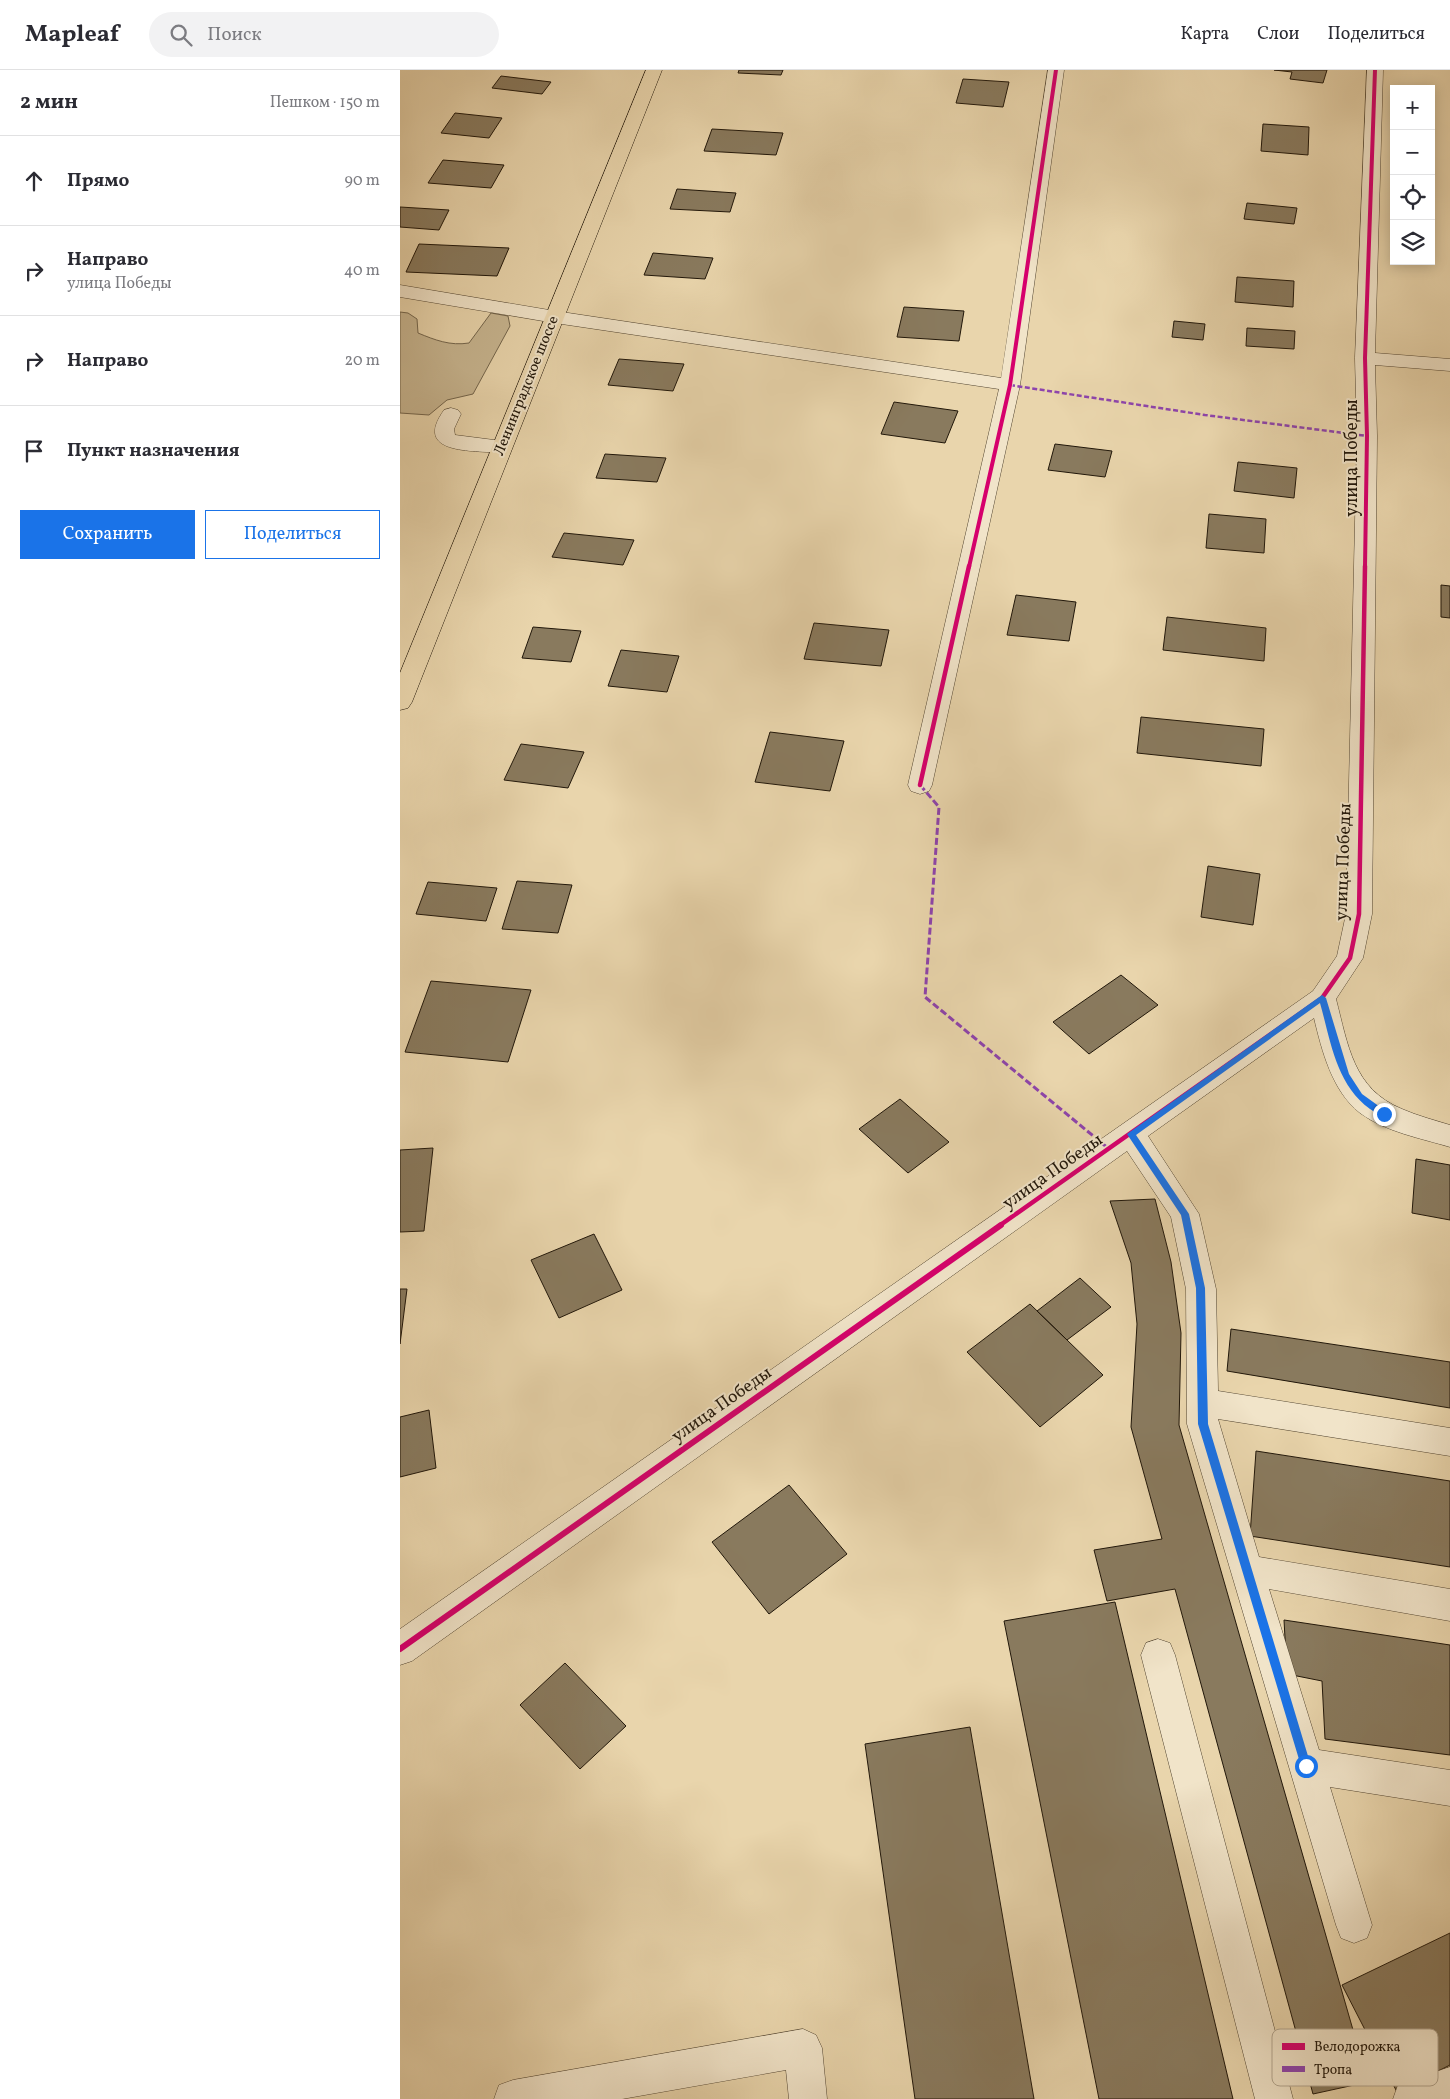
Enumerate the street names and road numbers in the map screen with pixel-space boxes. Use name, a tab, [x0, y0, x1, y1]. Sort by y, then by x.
street label: Ленинградское шоссе	[489, 313, 565, 459]
street label: улица Победы	[1340, 399, 1365, 517]
street label: улица Победы	[1329, 803, 1359, 921]
street label: улица Победы	[998, 1128, 1109, 1216]
street label: улица Победы	[667, 1361, 778, 1449]

